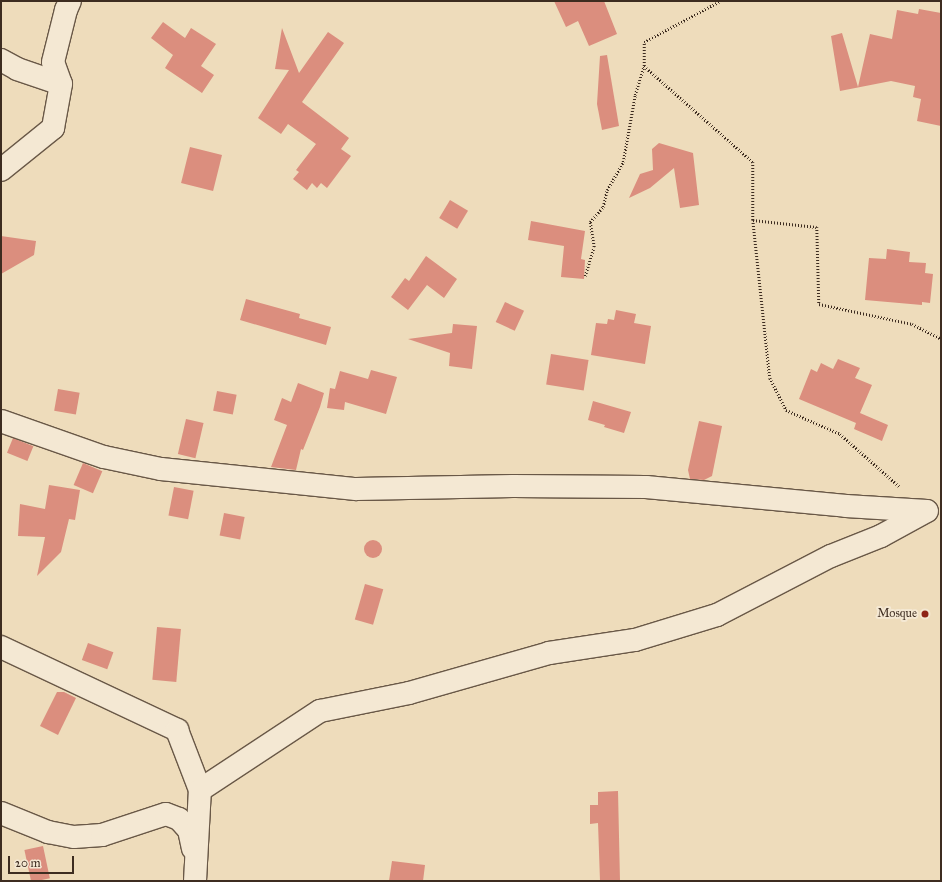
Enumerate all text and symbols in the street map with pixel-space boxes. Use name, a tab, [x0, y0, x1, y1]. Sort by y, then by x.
place label: Mosque	[877, 607, 917, 621]
marker: Mosque	[920, 609, 930, 619]
scale bar	[10, 848, 76, 874]
text: 20 m	[15, 856, 41, 870]

